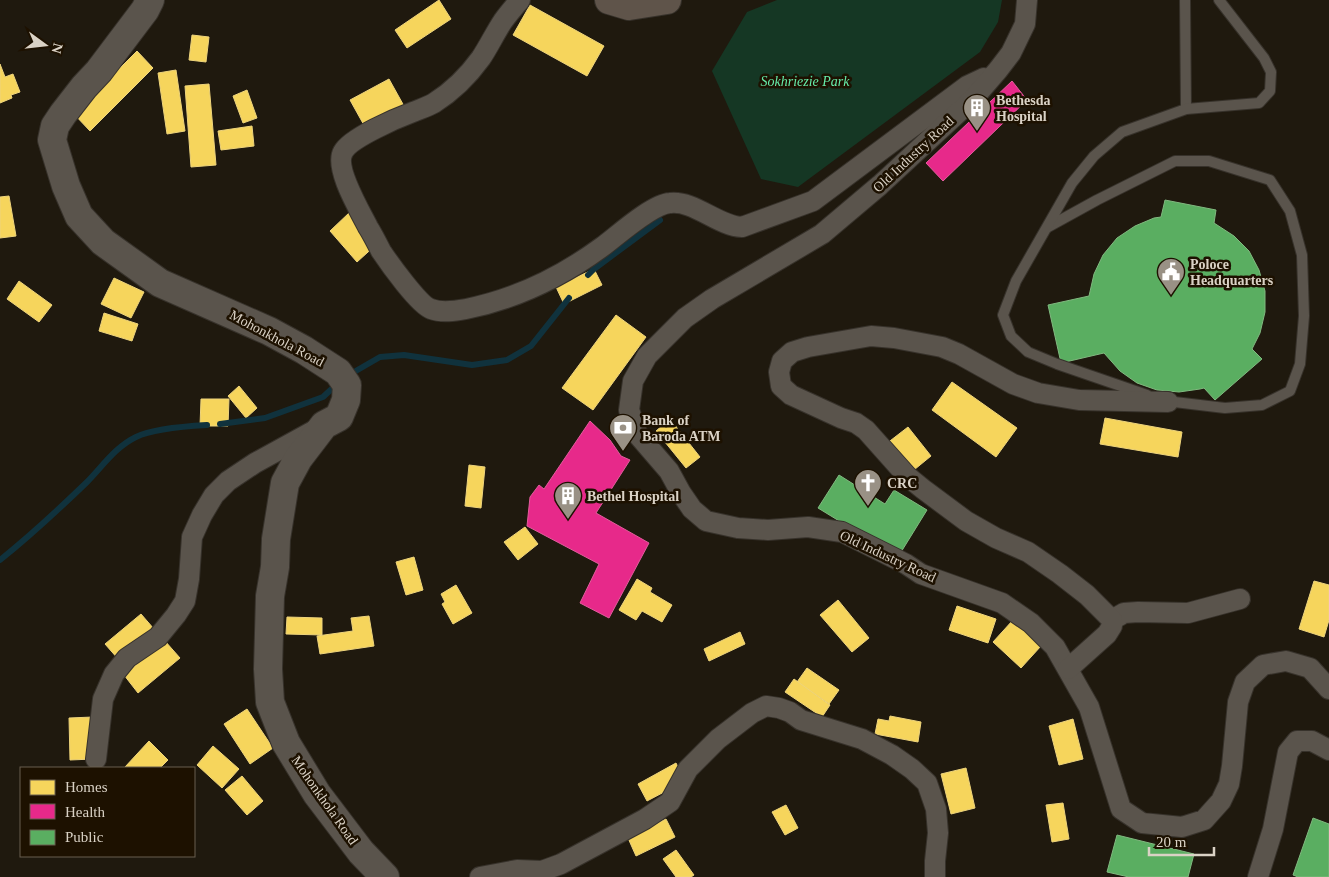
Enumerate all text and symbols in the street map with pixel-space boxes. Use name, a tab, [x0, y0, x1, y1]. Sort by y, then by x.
north arrow	[20, 20, 70, 70]
text: N	[49, 41, 66, 55]
park label: Sokhriezie Park	[760, 74, 850, 89]
building icon: Bethesda Hospital	[962, 93, 992, 132]
place label: Bethesda Hospital	[996, 93, 1050, 124]
street label: Old Industry Road	[870, 113, 957, 195]
public building icon: Poloce Headquarters	[1156, 257, 1186, 296]
place label: Poloce Headquarters	[1190, 257, 1274, 288]
street label: Mohonkhola Road	[227, 307, 326, 370]
bank icon: Bank of Baroda ATM	[608, 413, 638, 452]
place label: Bank of Baroda ATM	[642, 413, 720, 444]
church icon: CRC	[853, 468, 883, 507]
place label: CRC	[887, 476, 917, 491]
building icon: Bethel Hospital	[553, 481, 583, 520]
place label: Bethel Hospital	[587, 489, 679, 504]
street label: Old Industry Road	[837, 528, 938, 585]
street label: Mohonkhola Road	[288, 753, 361, 847]
legend	[20, 767, 195, 857]
text: Homes	[65, 779, 108, 795]
text: Health	[65, 804, 105, 820]
scale bar	[1149, 824, 1214, 856]
text: Public	[65, 829, 104, 845]
text: 20 m	[1156, 834, 1187, 850]

